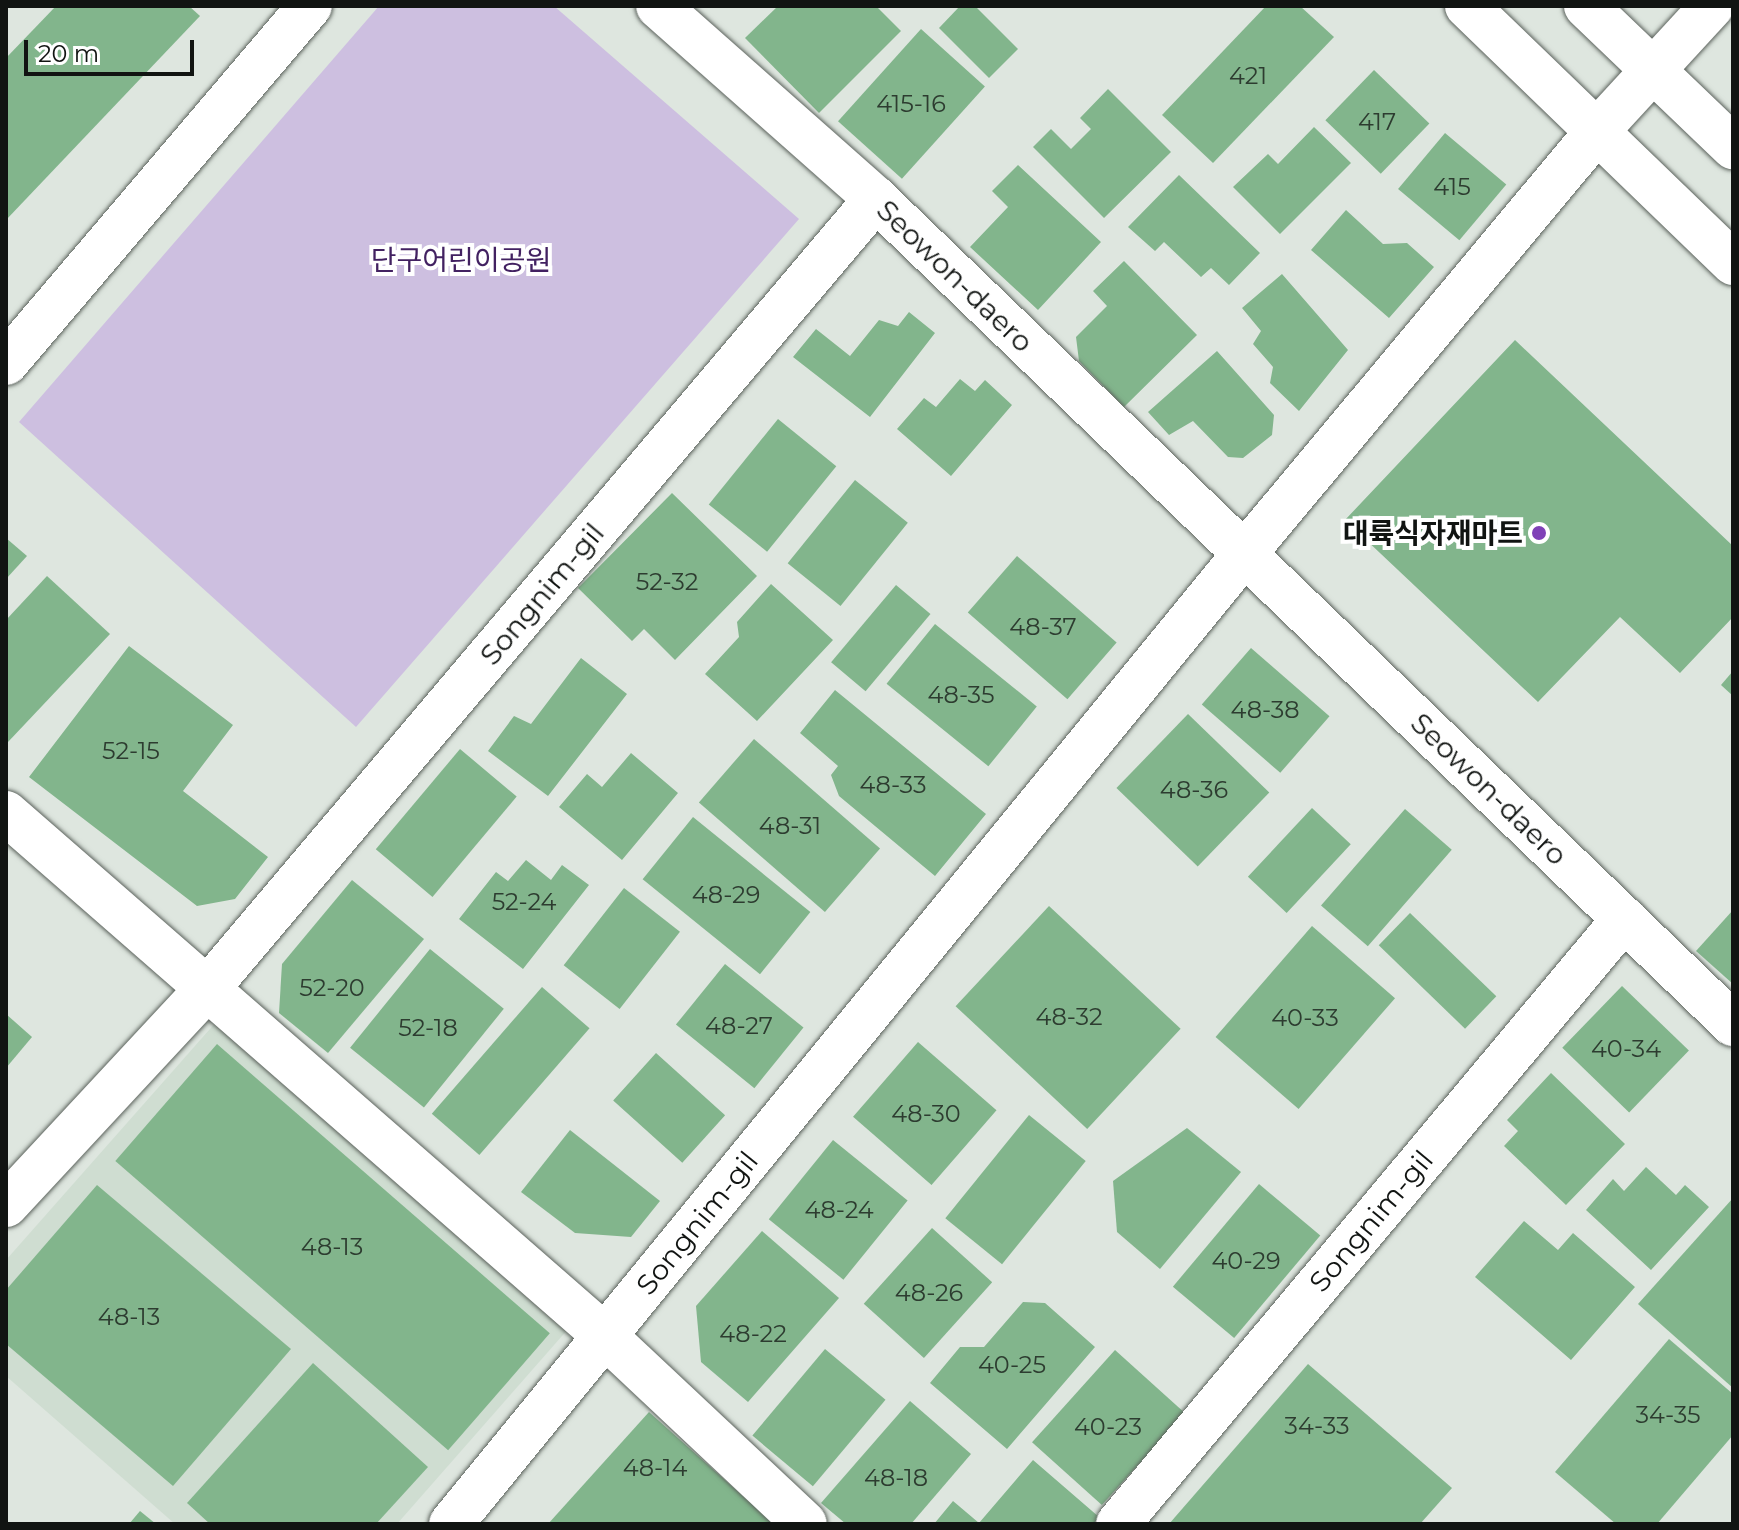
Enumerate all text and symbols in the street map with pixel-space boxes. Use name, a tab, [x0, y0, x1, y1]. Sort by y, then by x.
scale bar	[28, 24, 198, 74]
text: 20 m	[38, 39, 99, 68]
house number: 421	[1229, 62, 1267, 90]
house number: 415-16	[876, 90, 946, 118]
house number: 417	[1358, 108, 1396, 136]
house number: 415	[1433, 173, 1471, 201]
street label: Seowon-daero	[870, 193, 1040, 359]
park label: 단구어린이공원	[371, 243, 551, 277]
street label: Songnim-gil	[473, 516, 611, 672]
place label: 대륙식자재마트	[1343, 516, 1523, 550]
marker: 대륙식자재마트	[1530, 524, 1548, 542]
house number: 52-32	[636, 568, 698, 596]
house number: 48-37	[1009, 613, 1077, 641]
house number: 48-35	[928, 681, 994, 709]
house number: 48-38	[1231, 696, 1299, 724]
street label: Seowon-daero	[1404, 706, 1574, 872]
house number: 52-15	[102, 737, 160, 765]
house number: 48-33	[859, 771, 927, 799]
house number: 48-36	[1160, 776, 1228, 804]
house number: 48-31	[759, 812, 821, 840]
house number: 48-29	[692, 881, 760, 909]
house number: 52-24	[492, 888, 556, 916]
house number: 52-20	[299, 974, 365, 1002]
house number: 48-32	[1035, 1003, 1103, 1031]
house number: 40-33	[1271, 1004, 1339, 1032]
house number: 48-27	[705, 1012, 773, 1040]
house number: 52-18	[398, 1014, 458, 1042]
house number: 40-34	[1591, 1035, 1661, 1063]
house number: 48-30	[891, 1100, 961, 1128]
street label: Songnim-gil	[1302, 1143, 1440, 1299]
street label: Songnim-gil	[629, 1145, 765, 1301]
house number: 48-24	[804, 1196, 874, 1224]
house number: 48-13	[301, 1233, 363, 1261]
house number: 40-29	[1211, 1247, 1281, 1275]
house number: 48-26	[895, 1279, 963, 1307]
house number: 48-13	[98, 1303, 160, 1331]
house number: 48-22	[719, 1320, 787, 1348]
house number: 40-25	[978, 1351, 1046, 1379]
house number: 34-35	[1635, 1401, 1701, 1429]
house number: 34-33	[1284, 1412, 1350, 1440]
house number: 40-23	[1074, 1413, 1142, 1441]
house number: 48-14	[623, 1454, 687, 1482]
house number: 48-18	[864, 1464, 928, 1492]

